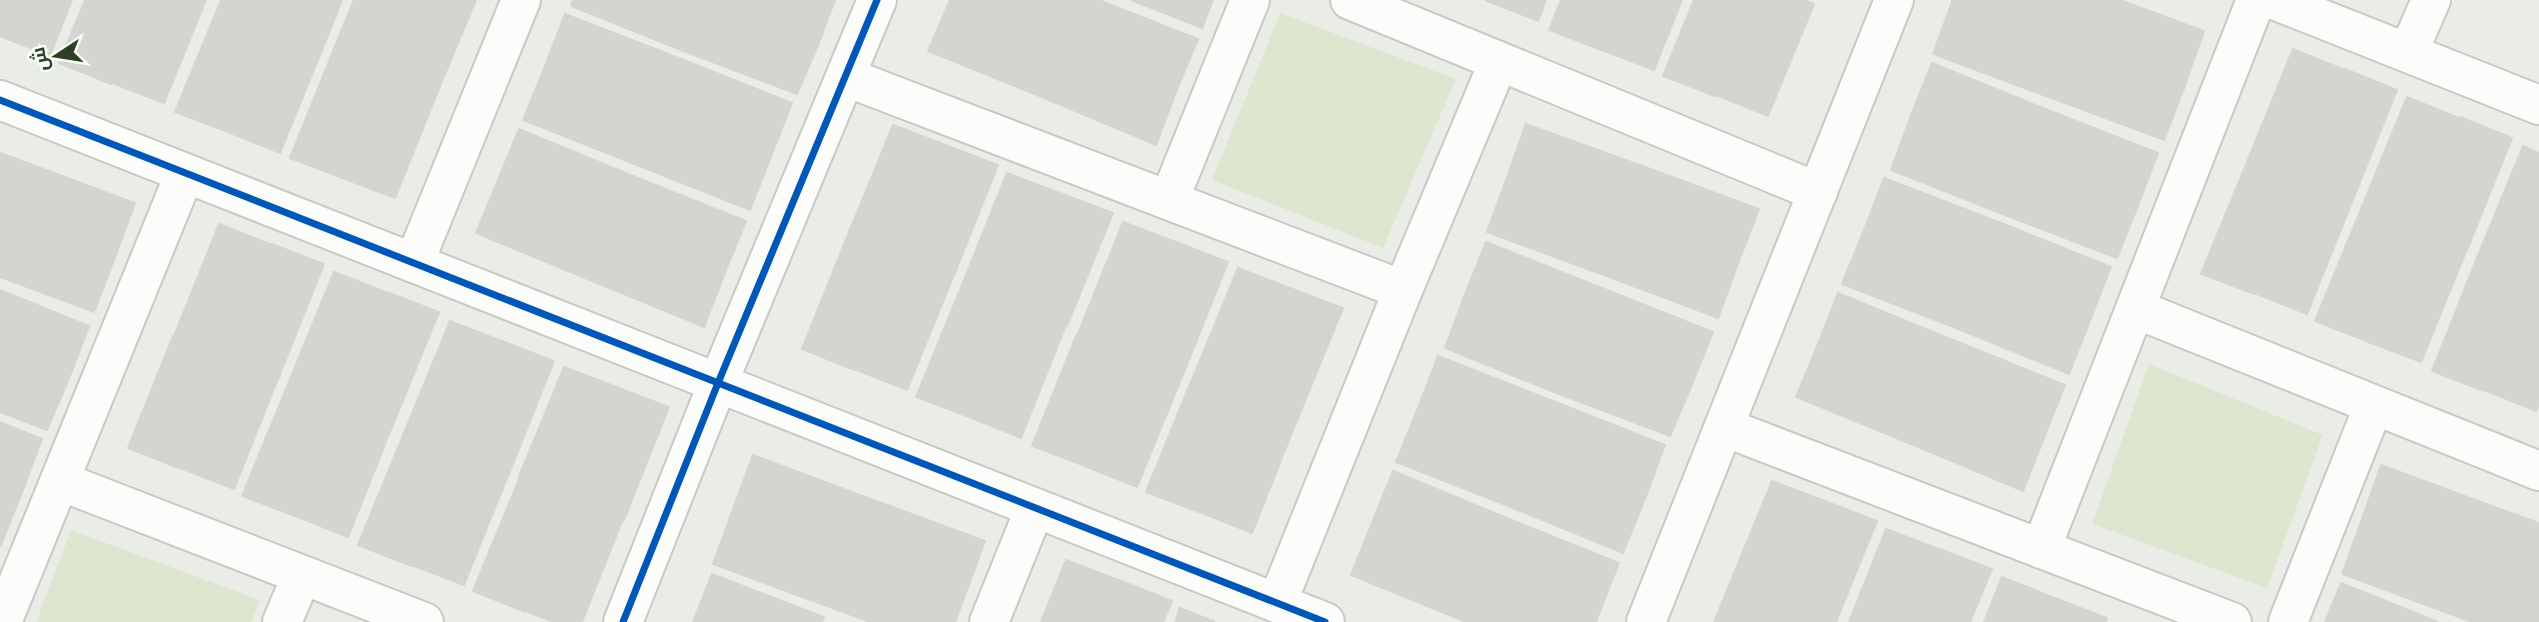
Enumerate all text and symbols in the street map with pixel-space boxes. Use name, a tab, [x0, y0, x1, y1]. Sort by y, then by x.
north arrow	[21, 21, 91, 91]
text: ش	[26, 45, 54, 74]

